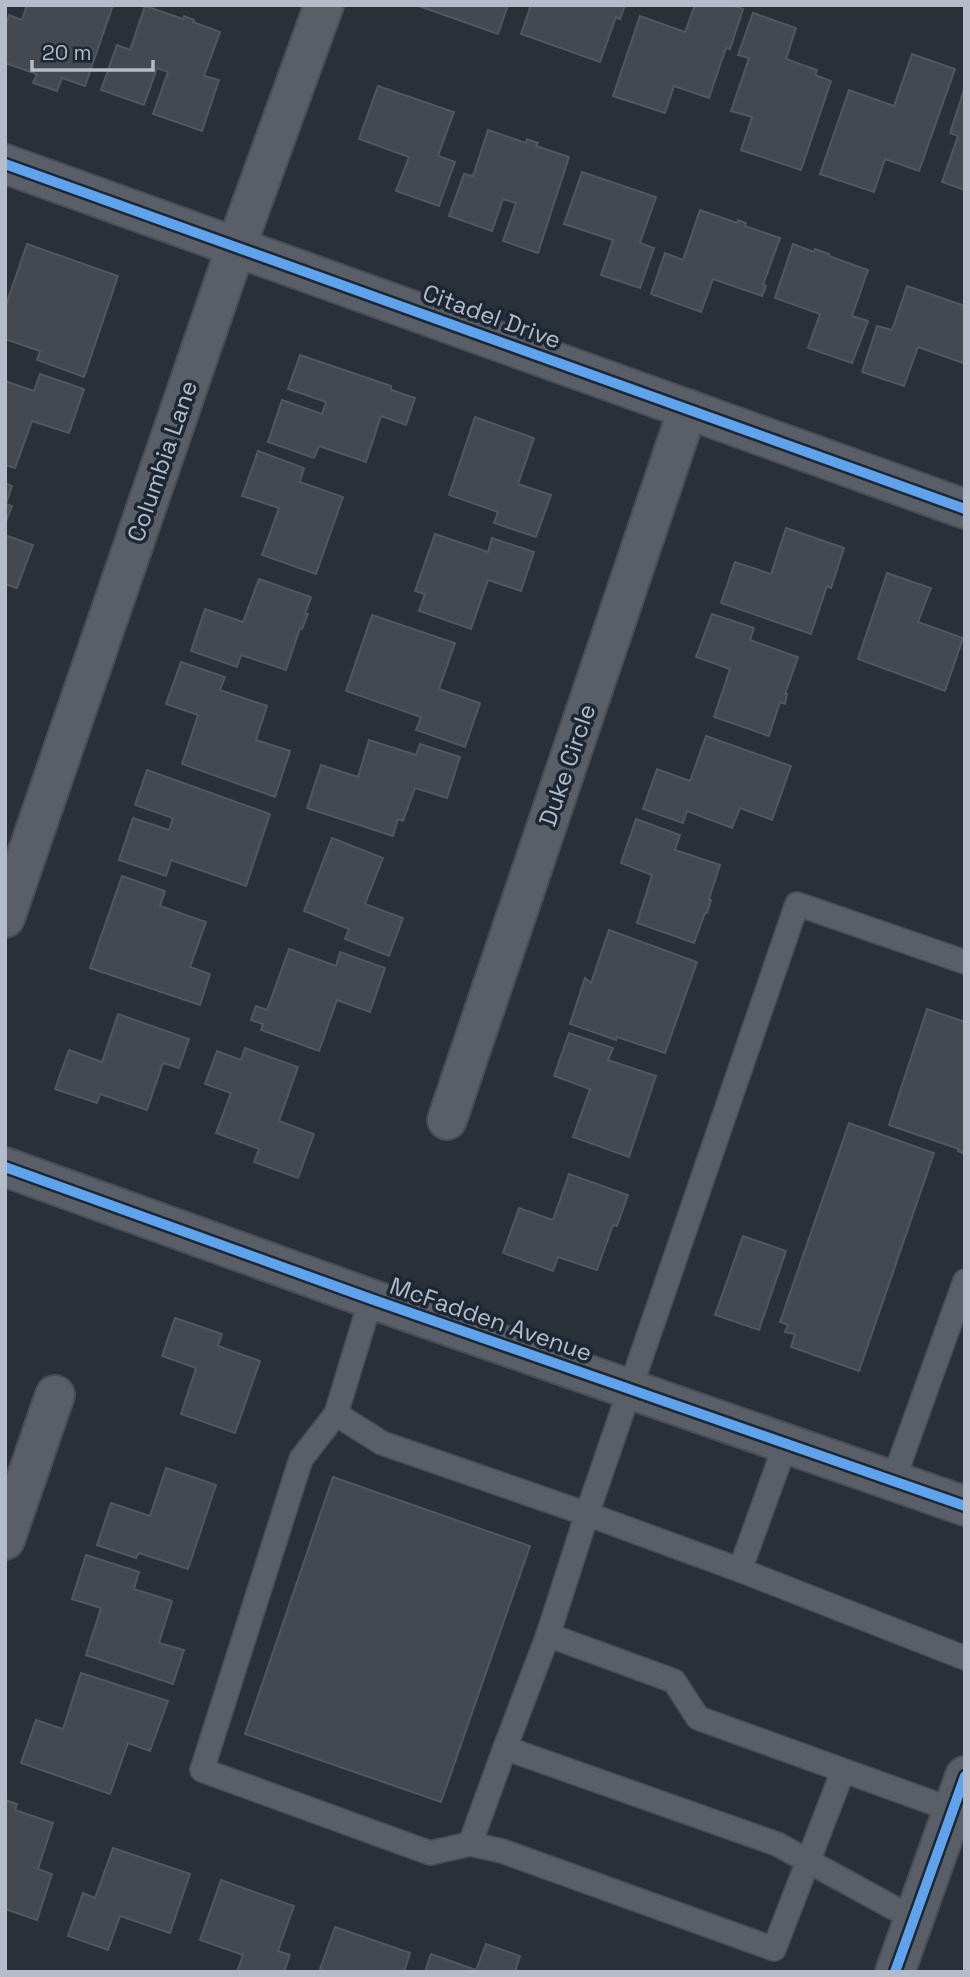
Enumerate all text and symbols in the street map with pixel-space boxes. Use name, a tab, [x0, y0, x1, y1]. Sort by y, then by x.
scale bar	[32, 28, 152, 72]
text: 20 m	[42, 39, 92, 66]
street label: Citadel Drive	[419, 277, 565, 355]
street label: Columbia Lane	[120, 376, 204, 546]
street label: Duke Circle	[532, 700, 602, 830]
street label: McFadden Avenue	[386, 1270, 596, 1368]

